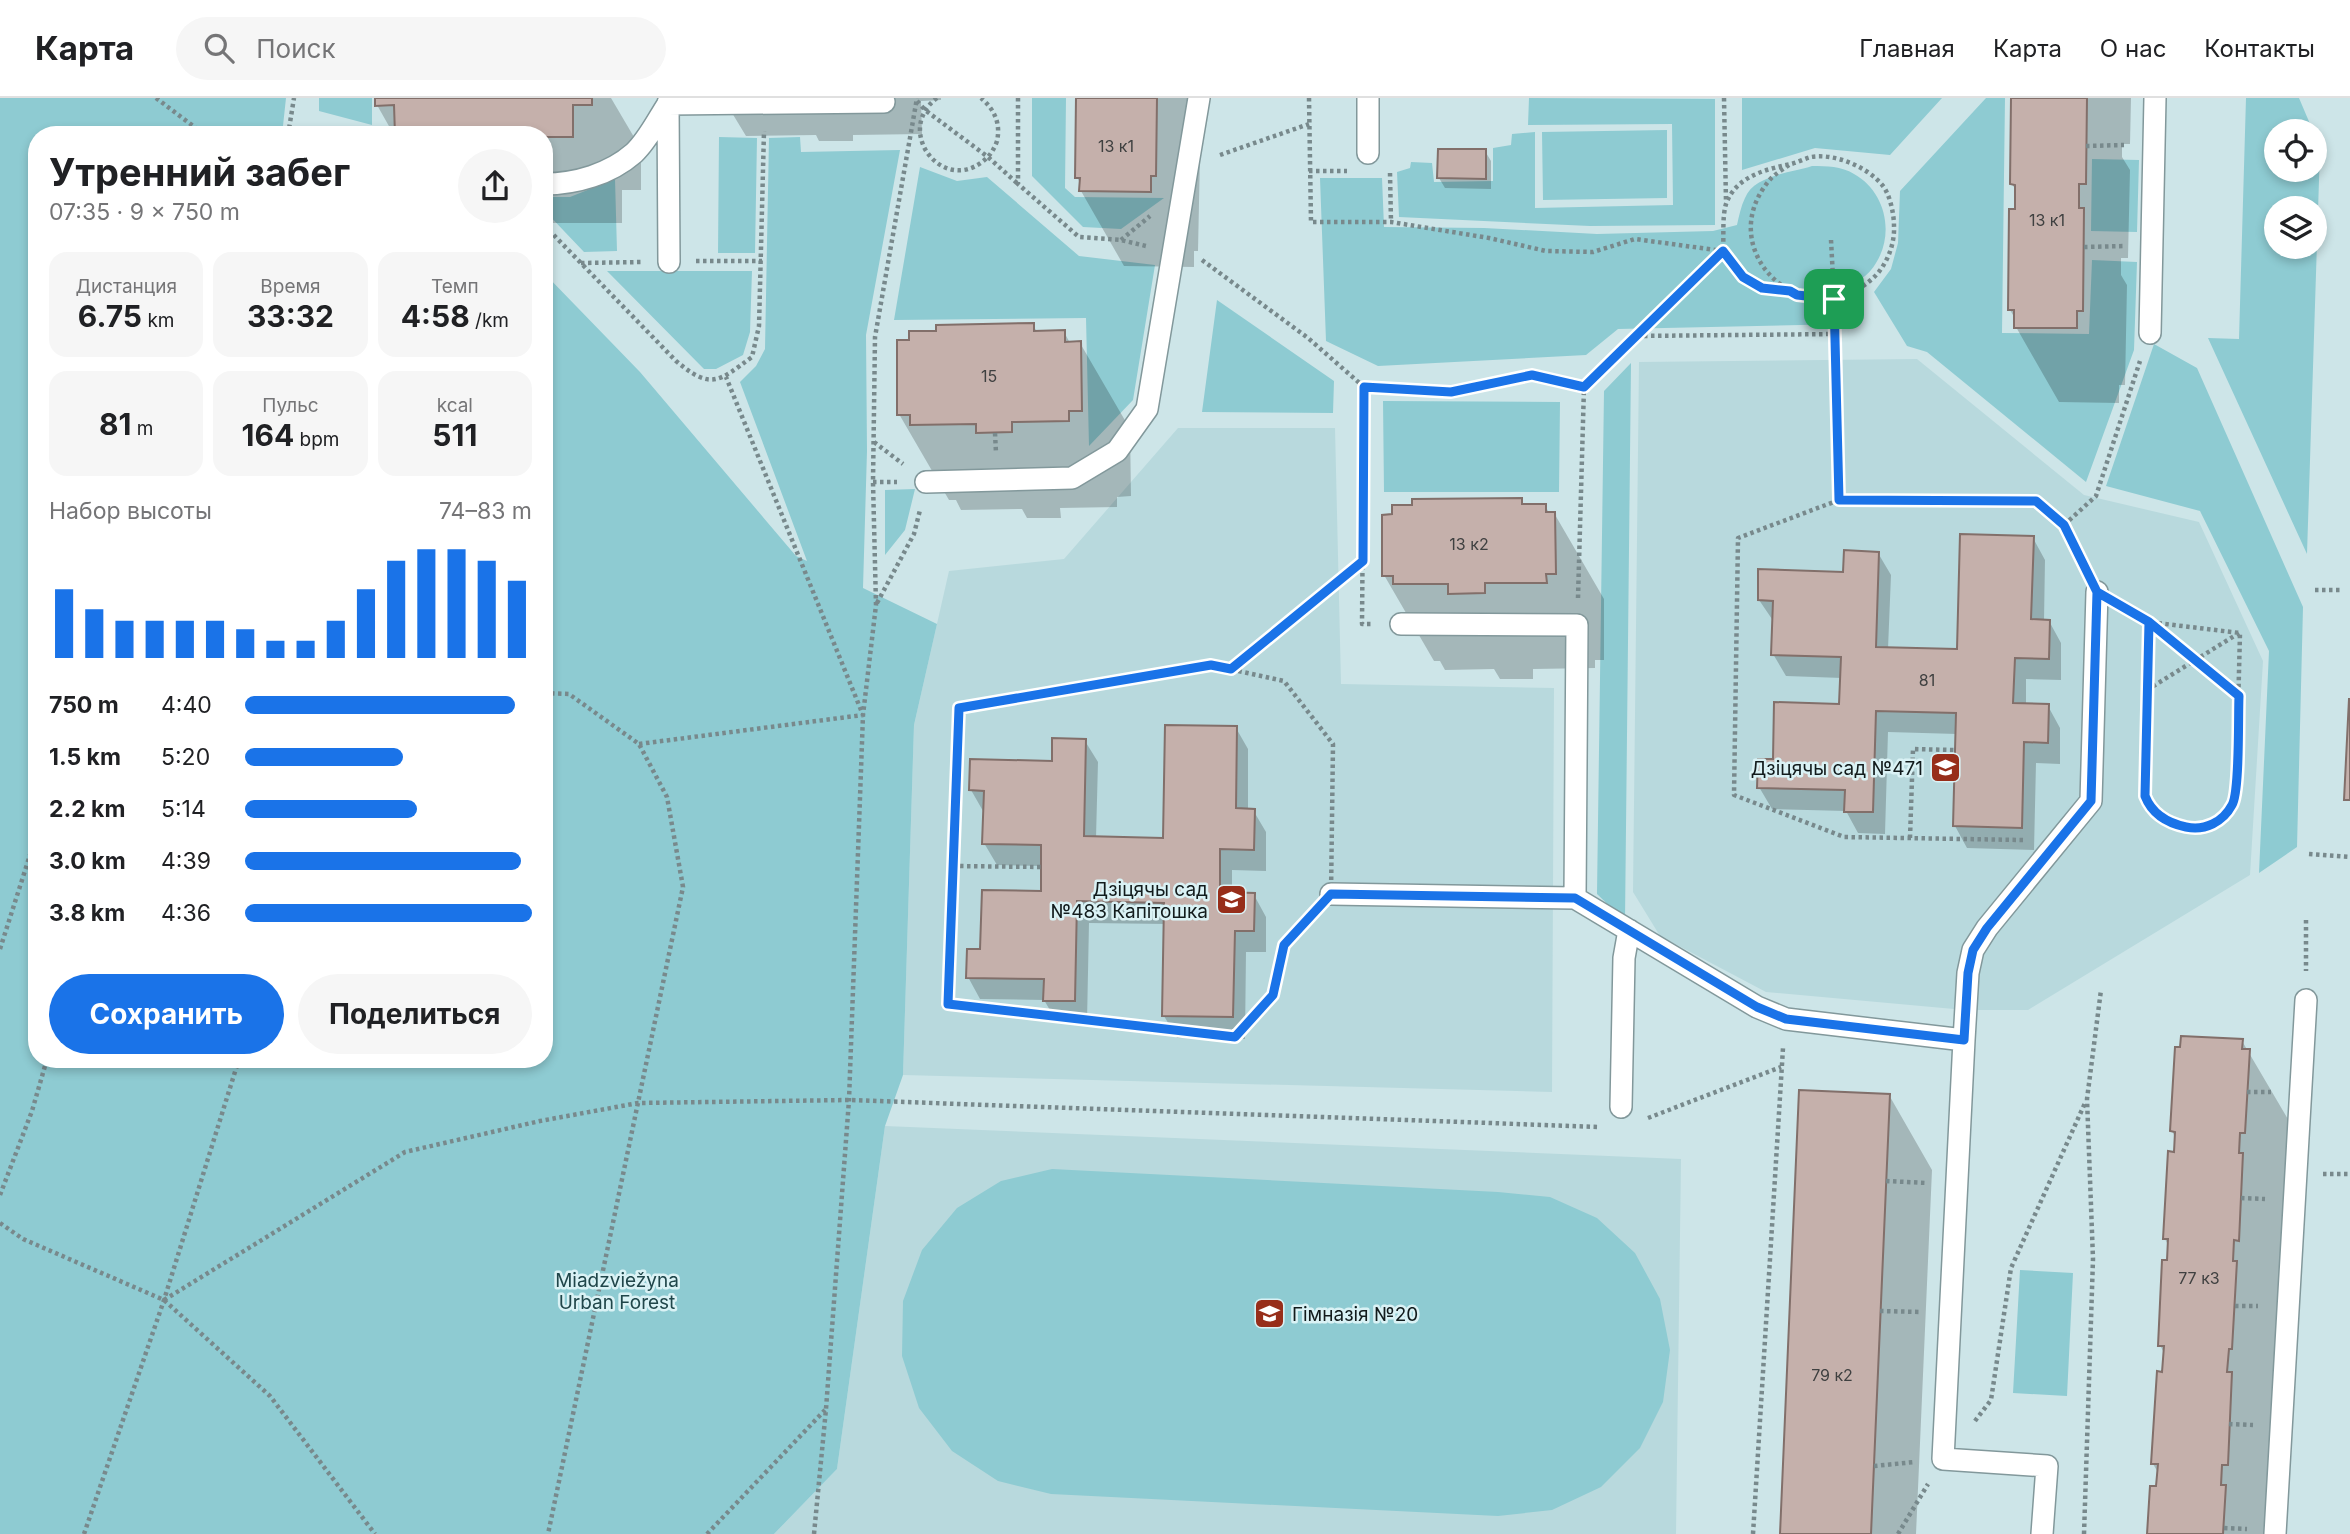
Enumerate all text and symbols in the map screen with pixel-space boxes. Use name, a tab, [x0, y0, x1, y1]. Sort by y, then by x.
search box	[176, 17, 666, 80]
text: Карта	[35, 28, 134, 68]
icon: search	[200, 29, 238, 67]
text: Поиск	[256, 33, 335, 64]
text: Главная	[1859, 34, 1955, 63]
text: Карта	[1993, 34, 2062, 63]
text: О нас	[2100, 34, 2166, 63]
text: Контакты	[2204, 34, 2315, 63]
map controls	[2264, 119, 2327, 259]
button: locate	[2264, 119, 2327, 182]
house number: 13 к1	[1098, 136, 1134, 156]
text: Утренний забег	[49, 149, 350, 195]
button: share	[458, 149, 532, 223]
button: layers	[2264, 196, 2327, 259]
text: 07:35 · 9 × 750 m	[49, 198, 240, 226]
house number: 13 к1	[2029, 210, 2065, 230]
pin	[1804, 269, 1864, 329]
text: Дистанция	[75, 275, 177, 298]
text: Время	[260, 275, 321, 298]
text: Темп	[431, 275, 479, 298]
icon: arrive	[1815, 280, 1853, 318]
text: 6.75	[78, 298, 142, 334]
text: 33:32	[247, 298, 334, 334]
text: 4:58	[401, 298, 470, 334]
text: km	[142, 309, 174, 332]
text: /km	[470, 309, 509, 332]
house number: 15	[981, 366, 997, 386]
text: Пульс	[262, 394, 319, 417]
text: kcal	[437, 394, 473, 417]
text: 81	[99, 406, 131, 442]
text: m	[131, 417, 153, 440]
text: 164	[242, 417, 294, 453]
text: 511	[432, 417, 477, 453]
text: bpm	[294, 428, 339, 451]
text: Набор высоты	[49, 497, 212, 525]
text: 74–83 m	[439, 497, 532, 525]
house number: 13 к2	[1449, 534, 1489, 554]
house number: 81	[1919, 670, 1935, 690]
text: 750 m	[49, 691, 119, 719]
text: 4:40	[161, 691, 212, 719]
text: 1.5 km	[49, 743, 121, 771]
text: 5:20	[161, 743, 210, 771]
school or university icon: Дзіцячы сад №471	[1929, 751, 1963, 785]
place label: Дзіцячы сад №471	[1751, 757, 1923, 780]
text: 2.2 km	[49, 795, 125, 823]
text: 5:14	[161, 795, 206, 823]
text: 3.0 km	[49, 847, 126, 875]
text: 4:39	[161, 847, 211, 875]
place label: Дзіцячы сад №483 Капітошка	[1050, 878, 1208, 923]
school or university icon: Дзіцячы сад №483 Капітошка	[1214, 883, 1248, 917]
text: 3.8 km	[49, 899, 125, 927]
text: 4:36	[161, 899, 211, 927]
button: Сохранить	[49, 974, 284, 1054]
button: Поделиться	[298, 974, 532, 1054]
house number: 77 к3	[2178, 1268, 2220, 1288]
park label: Miadzviežyna Urban Forest	[555, 1269, 679, 1314]
school or university icon: Гімназія №20	[1252, 1297, 1286, 1331]
place label: Гімназія №20	[1292, 1303, 1418, 1326]
house number: 79 к2	[1811, 1365, 1853, 1385]

